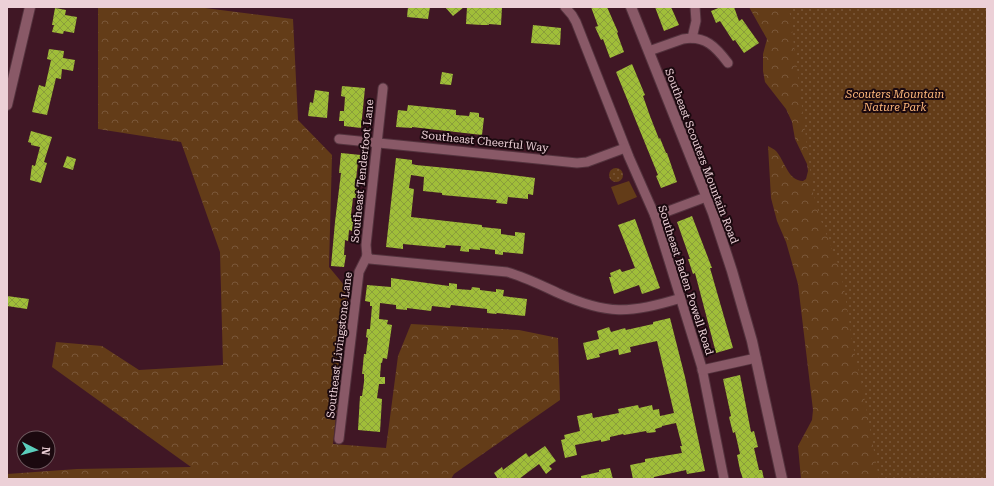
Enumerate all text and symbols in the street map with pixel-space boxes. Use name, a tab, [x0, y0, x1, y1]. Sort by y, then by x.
street label: Southeast Scouters Mountain Road	[662, 67, 741, 246]
park label: Scouters Mountain Nature Park	[845, 88, 945, 114]
street label: Southeast Tenderfoot Lane	[349, 99, 376, 243]
street label: Southeast Cheerful Way	[421, 128, 550, 155]
street label: Southeast Baden Powell Road	[655, 204, 716, 357]
street label: Southeast Livingstone Lane	[324, 271, 355, 419]
north arrow	[16, 430, 56, 470]
text: N	[38, 446, 52, 456]

